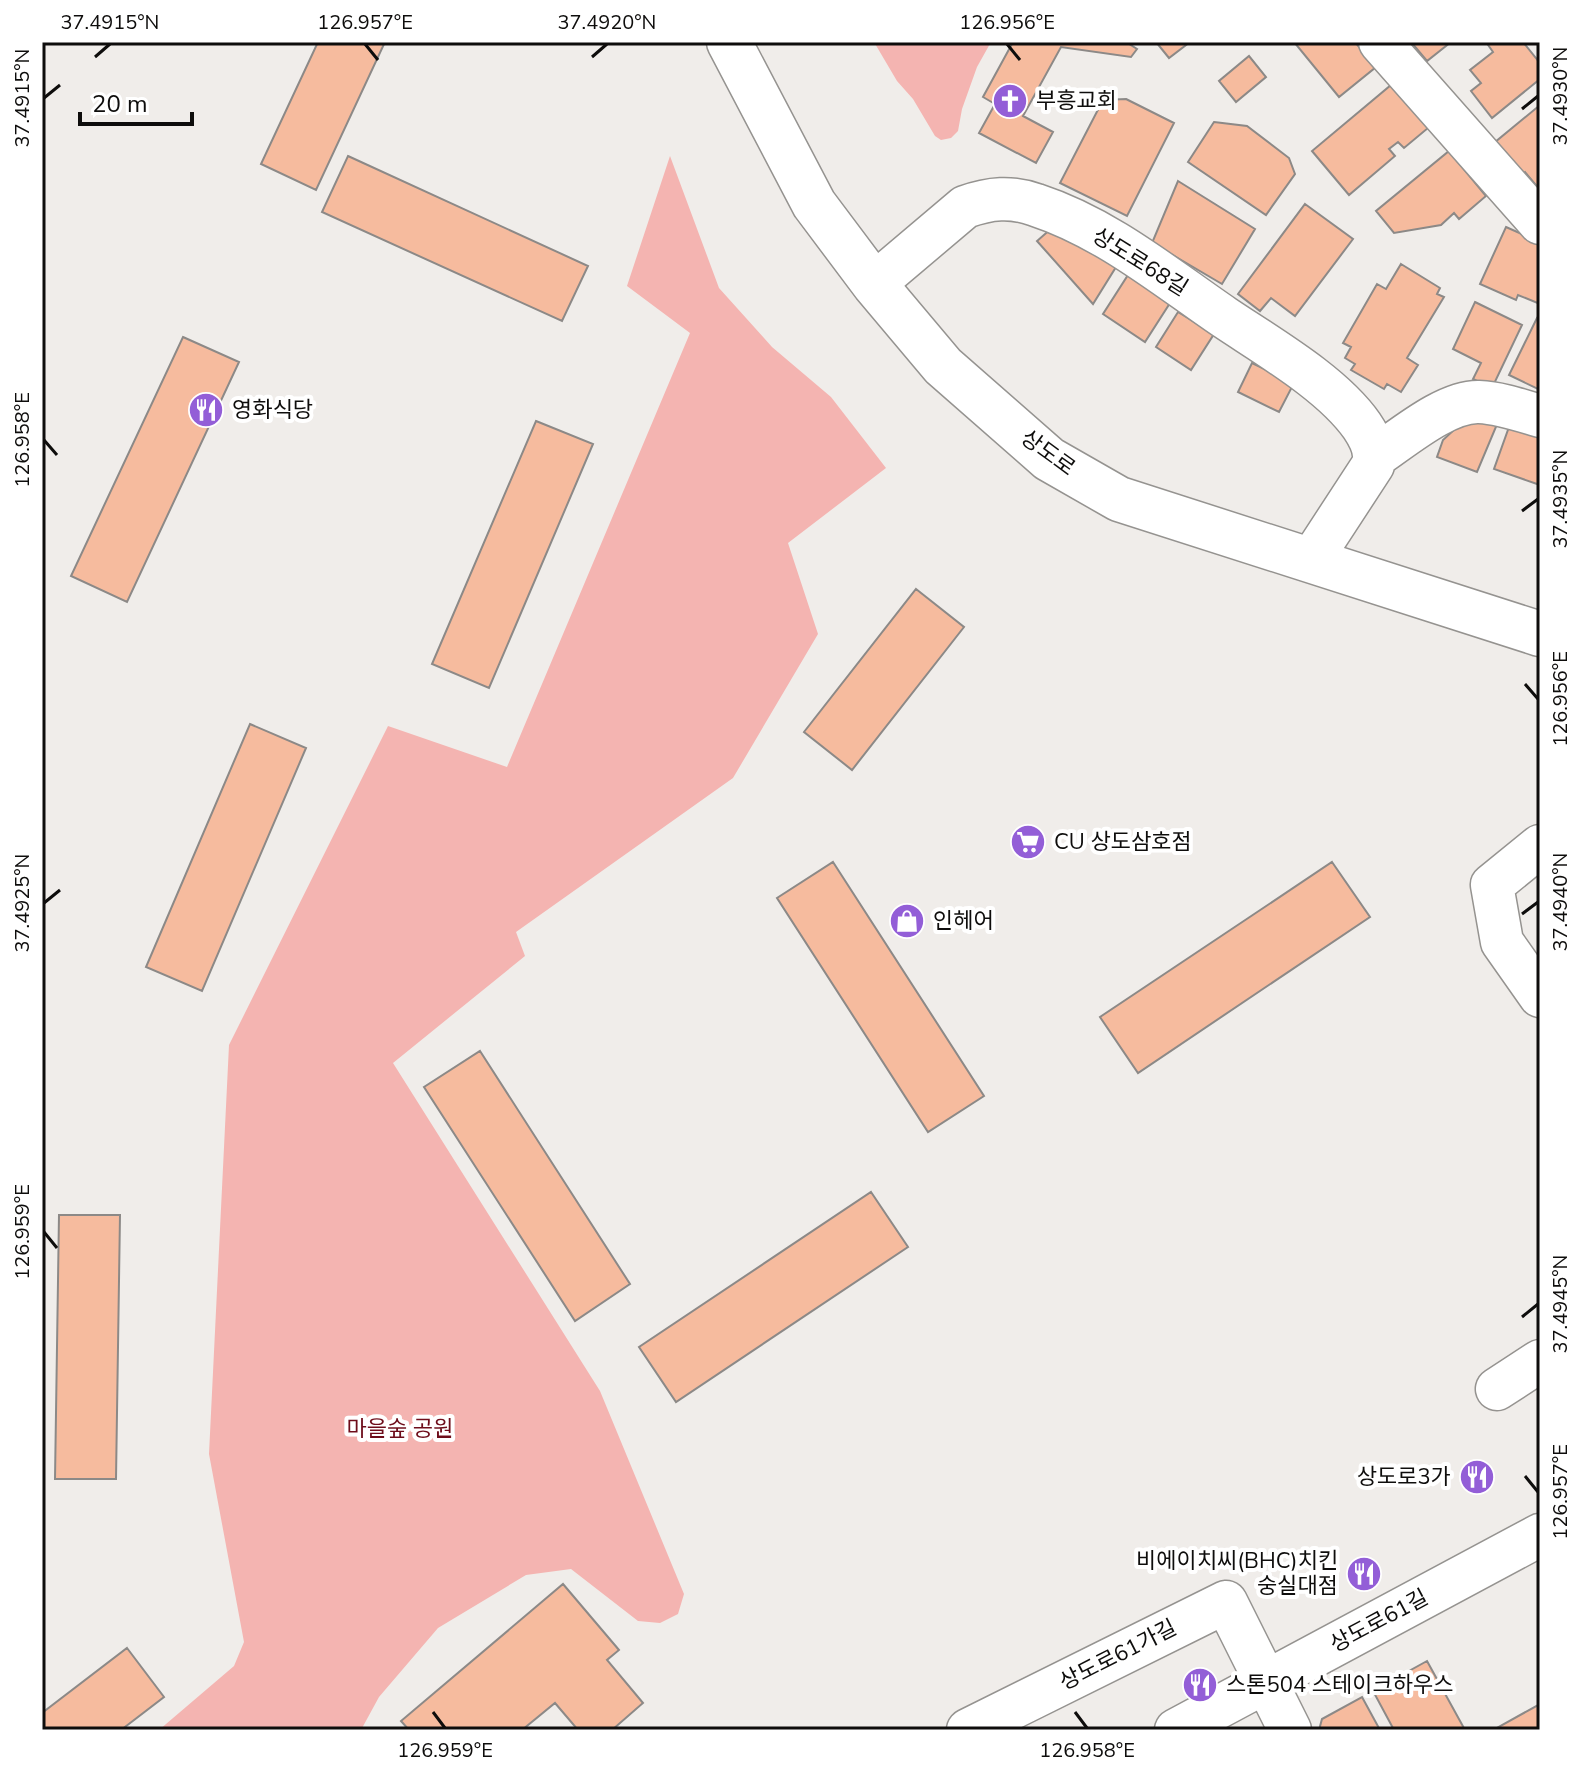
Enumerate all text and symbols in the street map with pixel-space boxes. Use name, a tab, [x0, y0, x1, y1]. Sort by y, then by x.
text: 37.4915°N	[61, 9, 159, 36]
text: 126.957°E	[317, 9, 413, 36]
text: 37.4920°N	[558, 9, 656, 36]
text: 126.956°E	[959, 9, 1055, 36]
text: 37.4930°N	[1547, 47, 1574, 145]
text: 37.4915°N	[9, 49, 36, 147]
scale bar	[80, 76, 192, 126]
church icon: 부흥교회	[991, 82, 1029, 120]
place label: 부흥교회	[1036, 86, 1117, 116]
text: 20 m	[92, 88, 148, 120]
street label: 상도로68길	[1087, 221, 1193, 303]
restaurant icon: 영화식당	[187, 391, 225, 429]
text: 126.958°E	[9, 392, 36, 488]
place label: 영화식당	[232, 395, 313, 425]
street label: 상도로	[1015, 423, 1081, 483]
text: 37.4935°N	[1547, 450, 1574, 548]
text: 126.956°E	[1547, 651, 1574, 747]
supermarket icon: CU 상도삼호점	[1009, 823, 1047, 861]
place label: CU 상도삼호점	[1054, 827, 1192, 857]
text: 37.4940°N	[1547, 853, 1574, 951]
text: 37.4925°N	[9, 854, 36, 952]
shop icon: 인헤어	[888, 902, 926, 940]
place label: 인헤어	[933, 906, 994, 936]
text: 126.959°E	[9, 1184, 36, 1280]
text: 37.4945°N	[1547, 1255, 1574, 1353]
park label: 마을숲 공원	[347, 1414, 453, 1444]
text: 126.957°E	[1547, 1444, 1574, 1540]
restaurant icon: 상도로3가	[1458, 1458, 1496, 1496]
place label: 상도로3가	[1357, 1462, 1451, 1492]
place label: 비에이치씨(BHC)치킨 숭실대점	[1136, 1546, 1338, 1601]
restaurant icon: 비에이치씨(BHC)치킨 숭실대점	[1345, 1555, 1383, 1593]
street label: 상도로61길	[1325, 1583, 1433, 1659]
street label: 상도로61가길	[1054, 1613, 1182, 1697]
restaurant icon: 스톤504 스테이크하우스	[1181, 1666, 1219, 1704]
place label: 스톤504 스테이크하우스	[1226, 1670, 1453, 1700]
text: 126.959°E	[397, 1737, 493, 1764]
text: 126.958°E	[1039, 1737, 1135, 1764]

